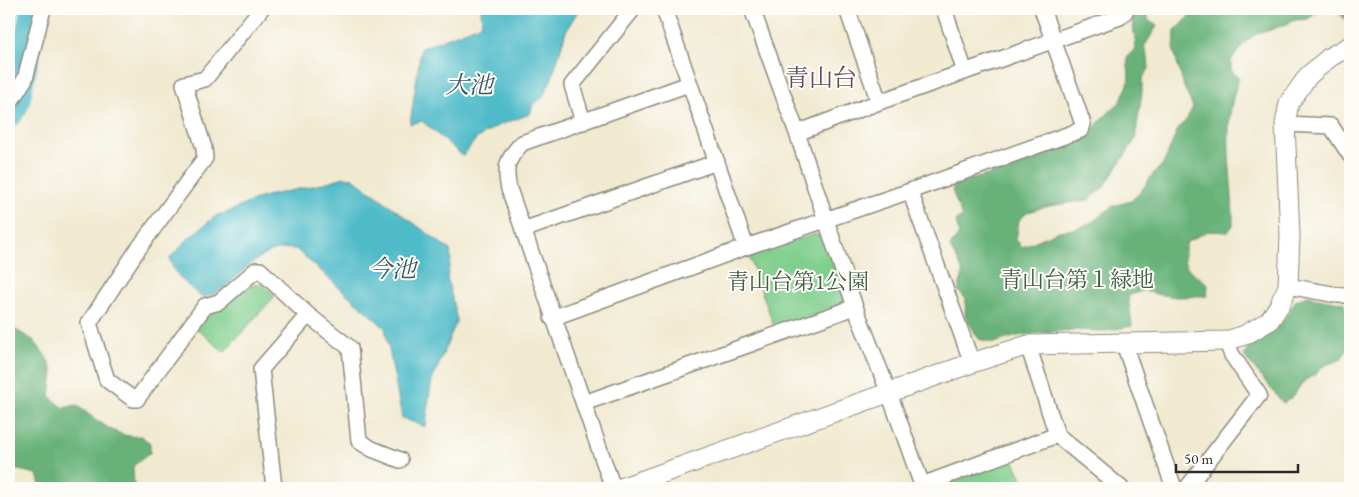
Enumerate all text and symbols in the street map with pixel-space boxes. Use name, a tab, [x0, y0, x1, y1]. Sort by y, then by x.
district label: 青山台	[785, 62, 857, 93]
water label: 大池	[445, 69, 496, 100]
water label: 今池	[368, 253, 419, 284]
park label: 青山台第１緑地	[1000, 265, 1154, 294]
park label: 青山台第1公園	[727, 267, 869, 296]
scale bar	[1176, 442, 1299, 474]
text: 50 m	[1184, 449, 1213, 468]

